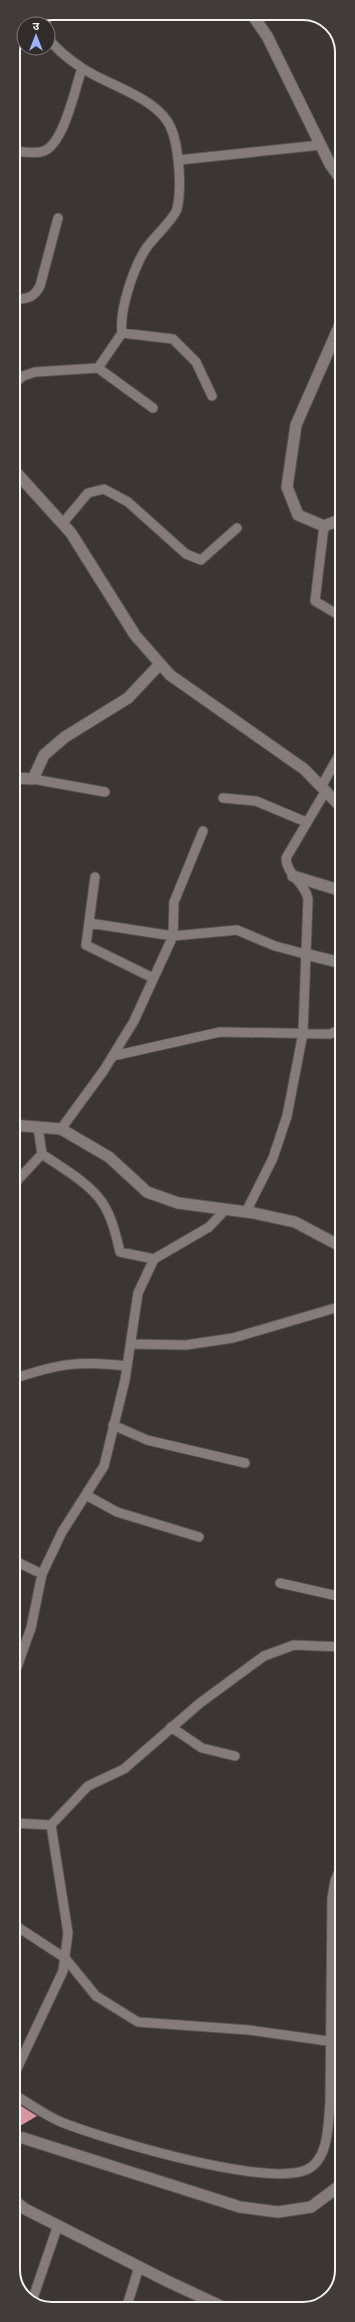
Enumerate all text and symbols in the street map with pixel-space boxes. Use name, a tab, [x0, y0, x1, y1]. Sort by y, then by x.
north arrow	[16, 16, 56, 56]
text: उ	[33, 20, 40, 32]

